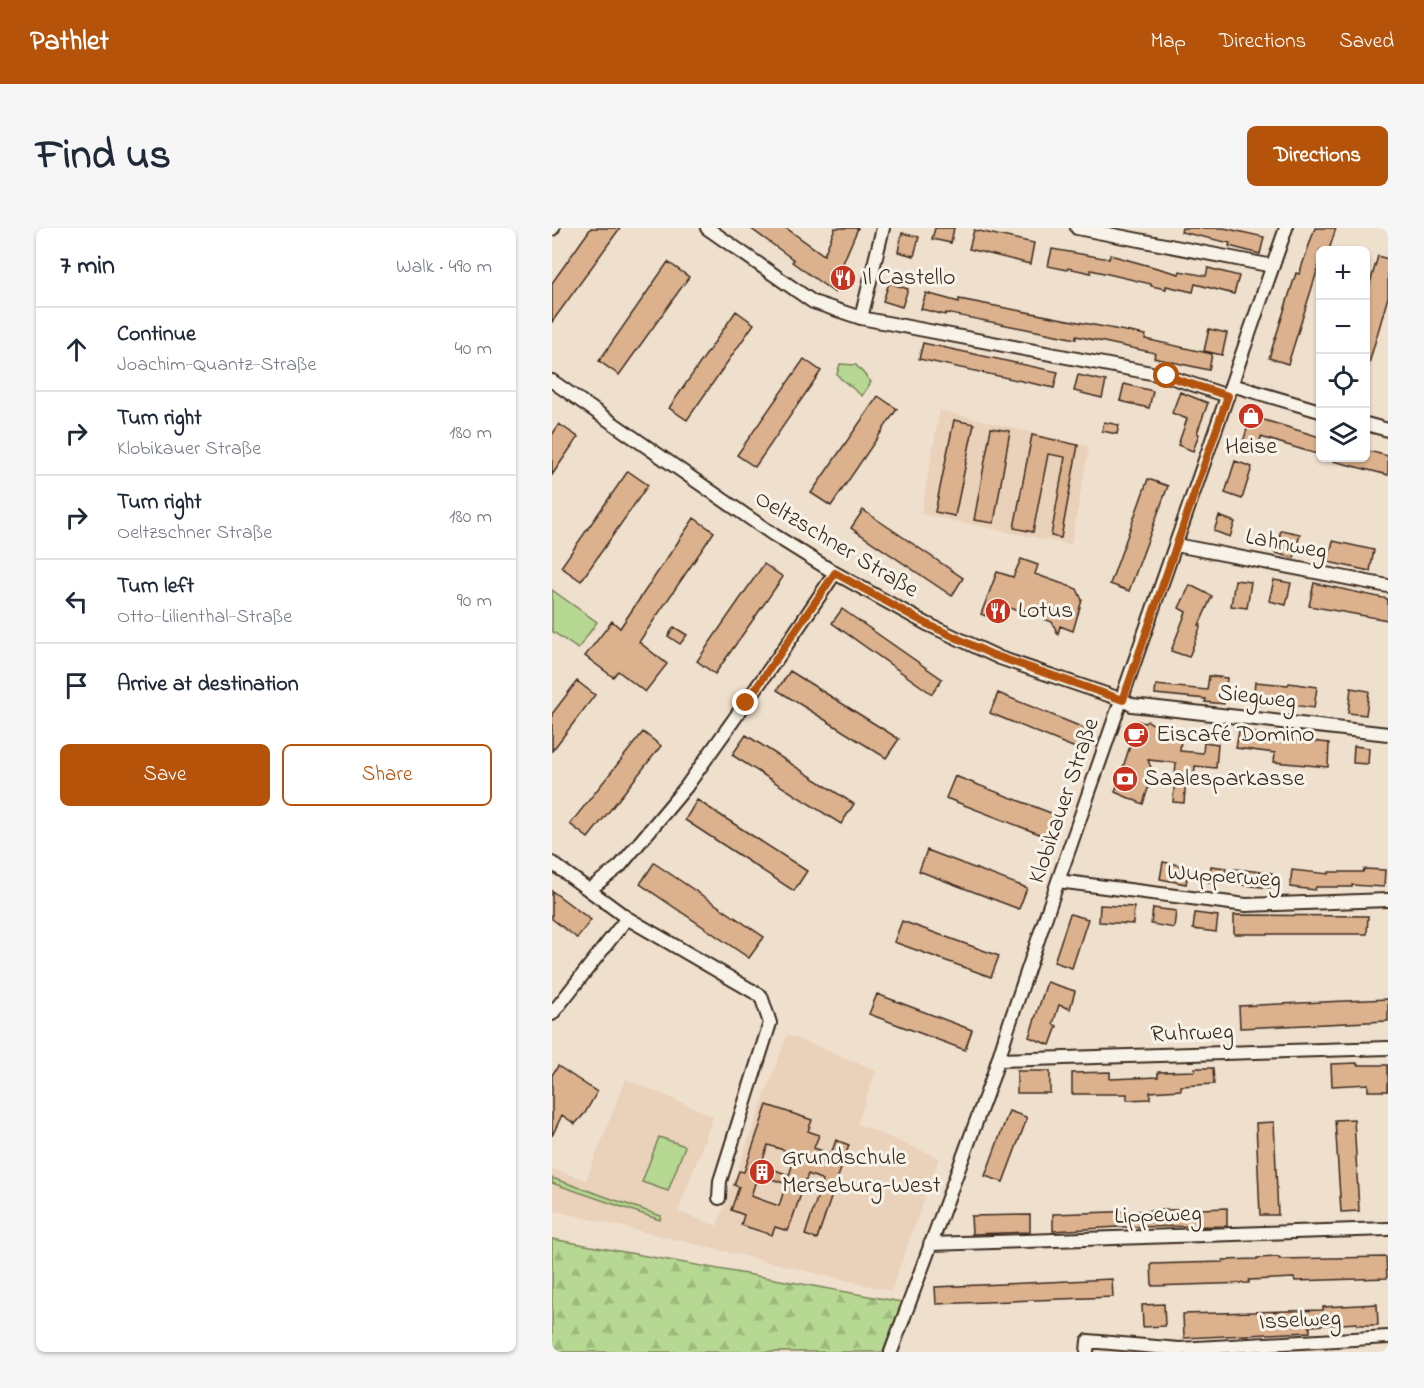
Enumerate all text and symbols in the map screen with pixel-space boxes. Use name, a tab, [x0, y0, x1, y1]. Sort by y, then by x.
text: Pathlet	[30, 22, 109, 63]
text: Map	[1150, 27, 1186, 57]
text: Directions	[1219, 27, 1306, 57]
text: Saved	[1339, 27, 1394, 57]
text: Find us	[36, 126, 171, 187]
button: Directions	[1247, 126, 1388, 186]
map controls	[1316, 246, 1370, 462]
button: +	[1316, 246, 1370, 300]
text: 7 min	[60, 248, 115, 286]
text: Walk · 490 m	[396, 253, 492, 282]
place label: Il Castello	[862, 261, 955, 296]
restaurant icon: Il Castello	[828, 263, 858, 293]
button: −	[1316, 300, 1370, 354]
text: Continue	[117, 319, 196, 351]
icon: ahead	[60, 333, 93, 366]
text: 40 m	[455, 335, 492, 364]
text: Joachim-Quantz-Straße	[117, 351, 316, 380]
button: locate	[1316, 354, 1370, 408]
route start	[1153, 362, 1179, 388]
shop icon: Heise	[1236, 401, 1266, 431]
text: Turn right	[117, 403, 202, 435]
button: layers	[1316, 408, 1370, 462]
icon: right	[60, 417, 93, 450]
text: 180 m	[449, 419, 492, 448]
place label: Heise	[1225, 430, 1277, 465]
text: Klobikauer Straße	[117, 435, 261, 464]
street label: Oeltzschner Straße	[747, 482, 925, 608]
text: Turn right	[117, 487, 202, 519]
icon: right	[60, 501, 93, 534]
text: 180 m	[449, 503, 492, 532]
text: Oeltzschner Straße	[117, 519, 272, 548]
street label: Lahnweg	[1242, 520, 1330, 570]
text: Turn left	[117, 571, 194, 603]
icon: left	[60, 585, 93, 618]
text: 90 m	[457, 587, 492, 616]
place label: Lotus	[1018, 594, 1073, 629]
restaurant icon: Lotus	[983, 596, 1013, 626]
text: Otto-Lilienthal-Straße	[117, 603, 292, 632]
icon: arrive	[60, 669, 93, 702]
text: Arrive at destination	[117, 669, 299, 701]
street label: Siegweg	[1216, 676, 1298, 720]
route end	[732, 689, 758, 715]
street label: Klobikauer Straße	[1020, 713, 1110, 888]
place label: Eiscafé Domino	[1156, 718, 1315, 753]
cafe icon: Eiscafé Domino	[1121, 720, 1151, 750]
button: Save	[60, 744, 270, 806]
button: Share	[282, 744, 492, 806]
place label: Saalesparkasse	[1144, 762, 1305, 797]
bank icon: Saalesparkasse	[1110, 764, 1140, 794]
street label: Wupperweg	[1166, 856, 1282, 898]
street label: Ruhrweg	[1150, 1015, 1234, 1053]
place label: Grundschule Merseburg-West	[782, 1141, 941, 1204]
building icon: Grundschule Merseburg-West	[747, 1157, 777, 1187]
street label: Lippeweg	[1114, 1197, 1202, 1235]
street label: Isselweg	[1258, 1301, 1342, 1341]

